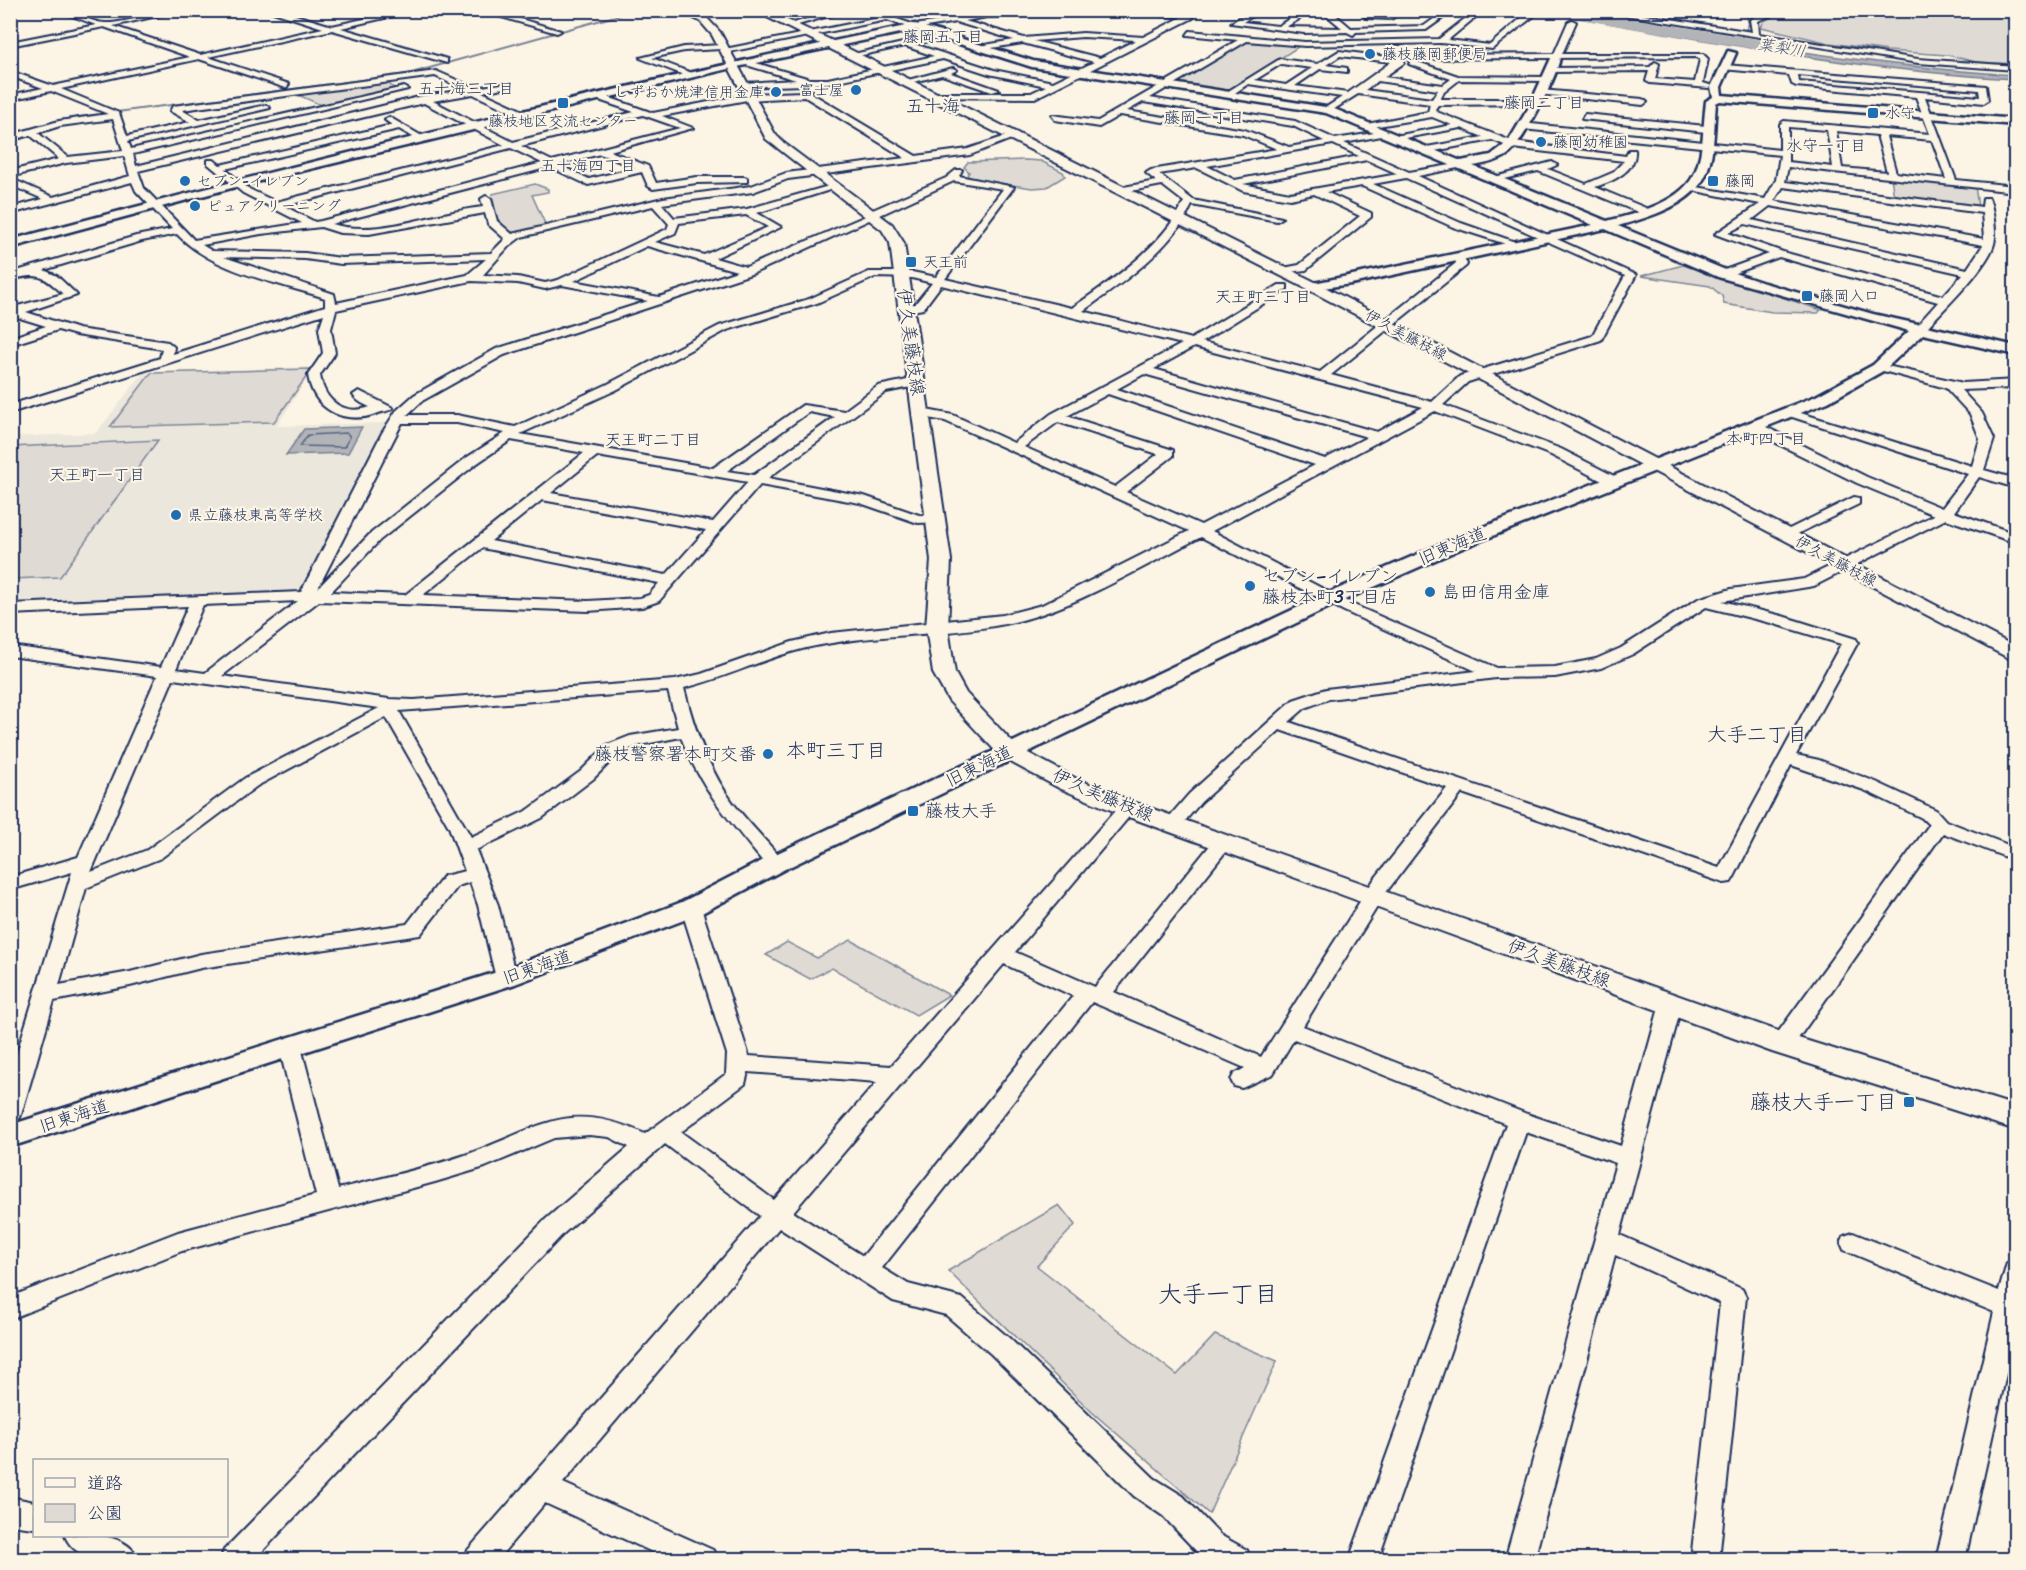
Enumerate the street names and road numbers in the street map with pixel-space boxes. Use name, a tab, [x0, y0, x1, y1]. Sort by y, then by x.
street label: 伊久美藤枝線	[888, 286, 934, 398]
street label: 伊久美藤枝線	[1360, 302, 1452, 368]
street label: 旧東海道	[1413, 517, 1491, 575]
street label: 伊久美藤枝線	[1790, 528, 1882, 594]
street label: 旧東海道	[940, 736, 1018, 796]
street label: 伊久美藤枝線	[1047, 759, 1159, 831]
street label: 伊久美藤枝線	[1503, 929, 1615, 997]
street label: 旧東海道	[498, 940, 576, 994]
street label: 旧東海道	[35, 1090, 113, 1142]

